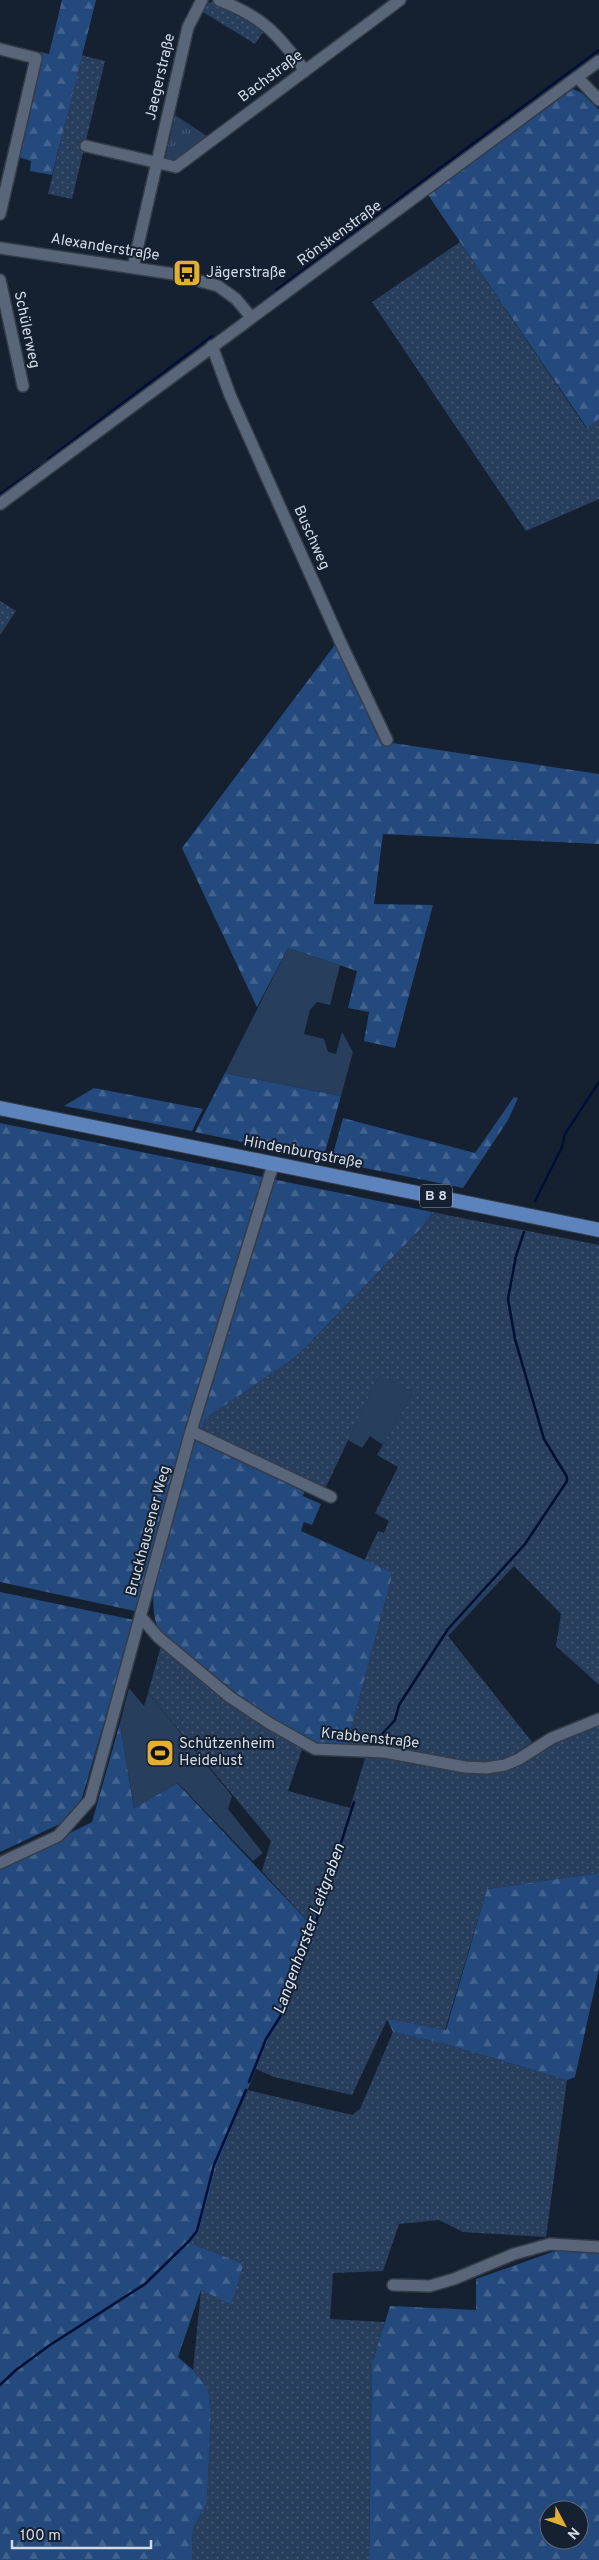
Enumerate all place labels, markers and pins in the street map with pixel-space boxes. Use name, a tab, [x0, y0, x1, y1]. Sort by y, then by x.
bus stop icon: Jägerstraße	[172, 258, 202, 288]
place label: Jägerstraße	[206, 264, 286, 283]
place label: Schützenheim Heidelust	[179, 1735, 275, 1771]
sports icon: Schützenheim Heidelust	[145, 1738, 175, 1768]

